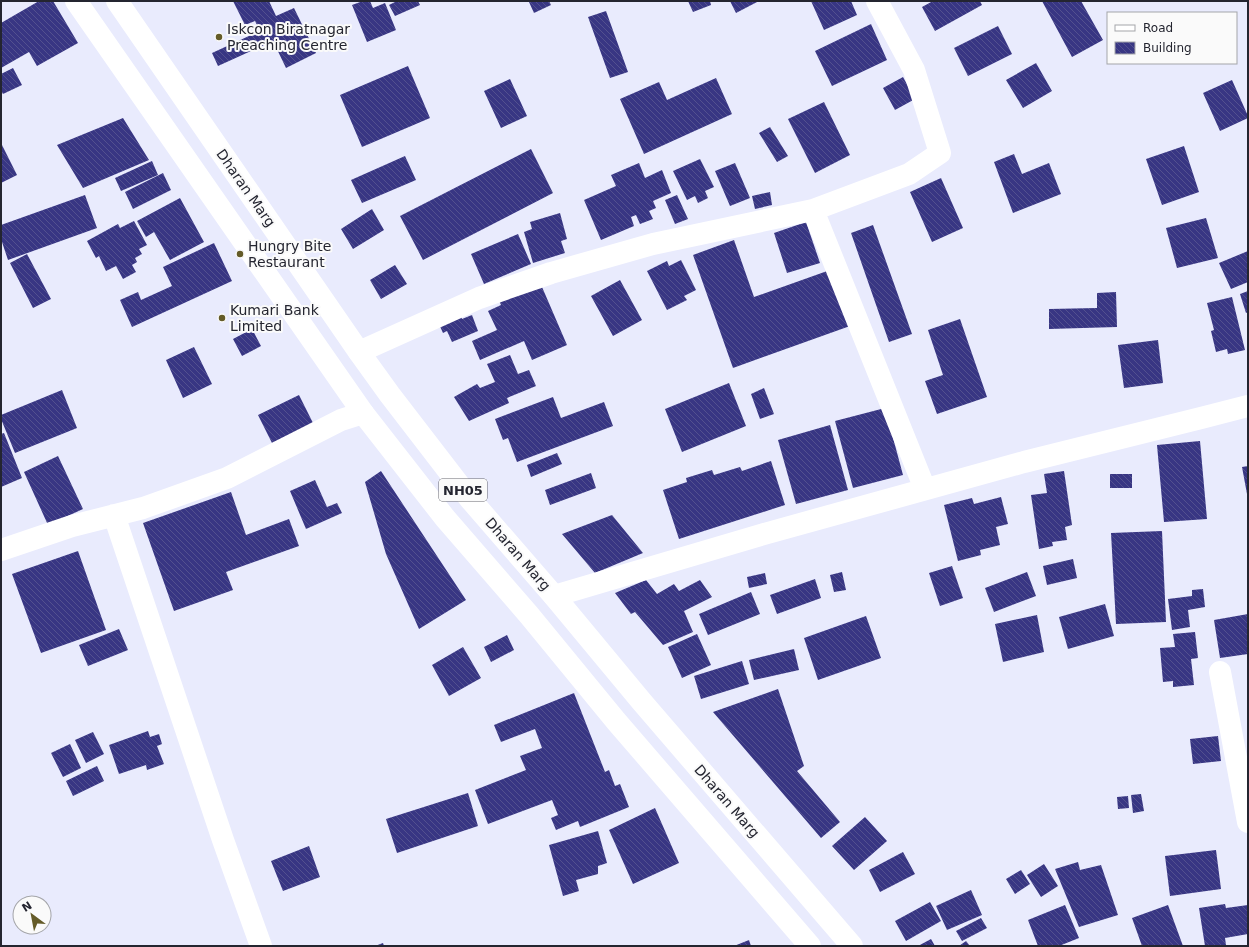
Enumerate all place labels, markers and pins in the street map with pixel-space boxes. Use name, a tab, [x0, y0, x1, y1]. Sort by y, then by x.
place label: Iskcon Biratnagar Preaching Centre	[227, 21, 350, 53]
marker: Iskcon Biratnagar Preaching Centre	[214, 32, 224, 42]
place label: Hungry Bite Restaurant	[248, 238, 331, 270]
marker: Hungry Bite Restaurant	[235, 249, 245, 259]
place label: Kumari Bank Limited	[230, 302, 320, 334]
marker: Kumari Bank Limited	[217, 313, 227, 323]

